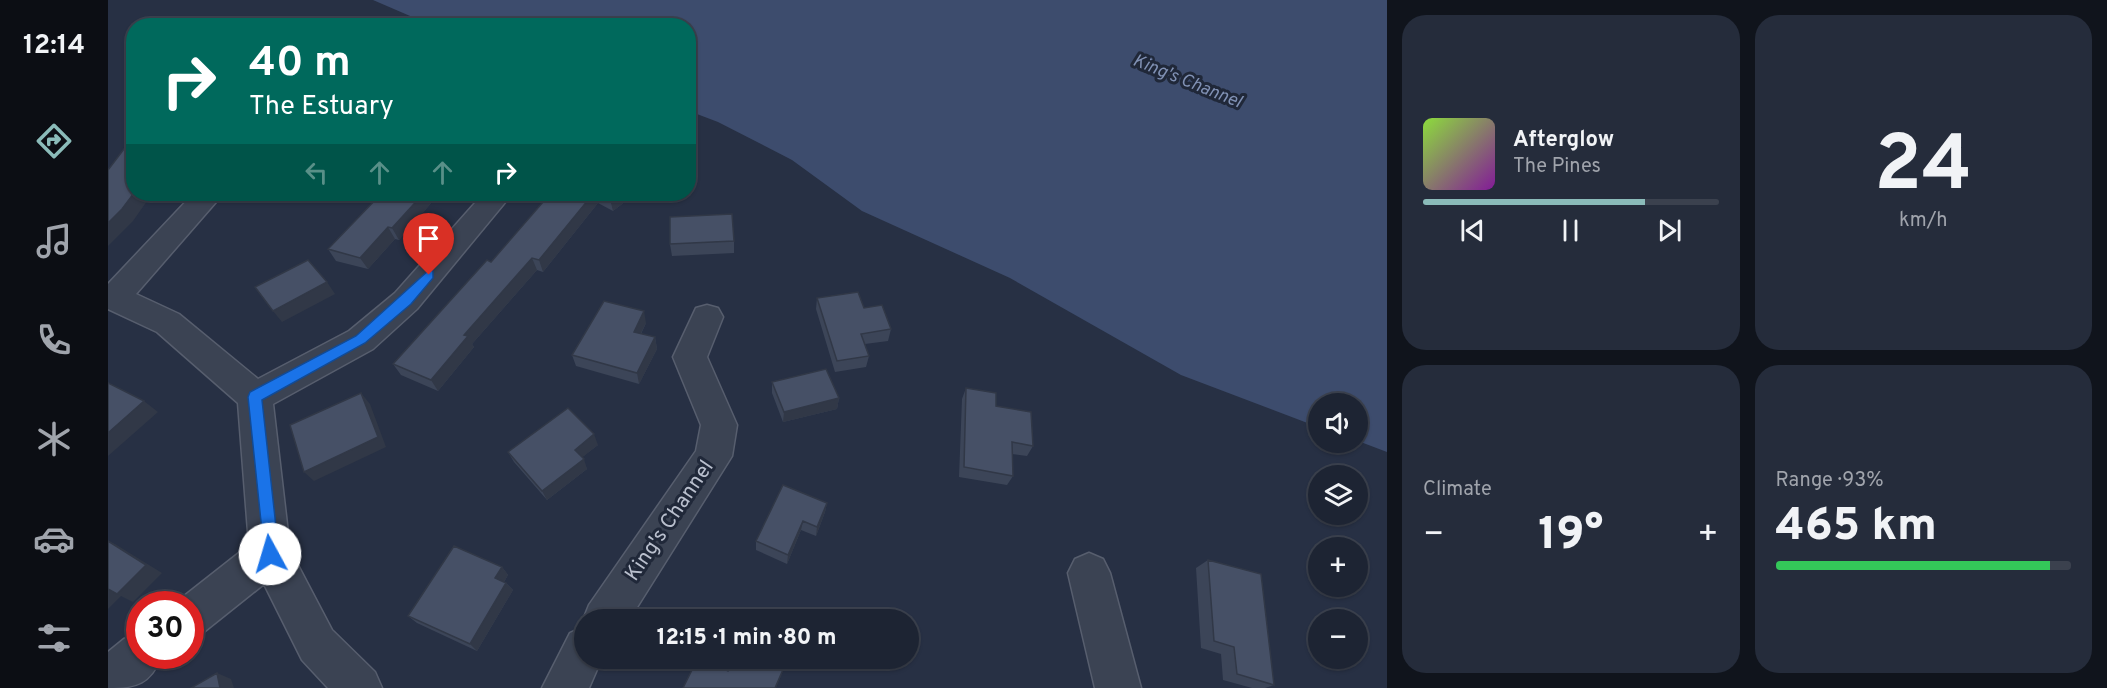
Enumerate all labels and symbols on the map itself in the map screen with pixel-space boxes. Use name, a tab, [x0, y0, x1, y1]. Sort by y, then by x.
water label: King's Channel	[1129, 50, 1246, 115]
pin	[403, 213, 454, 275]
street label: King's Channel	[620, 455, 720, 587]
position arrow	[238, 522, 302, 586]
speed limit sign: 30	[126, 591, 204, 669]

